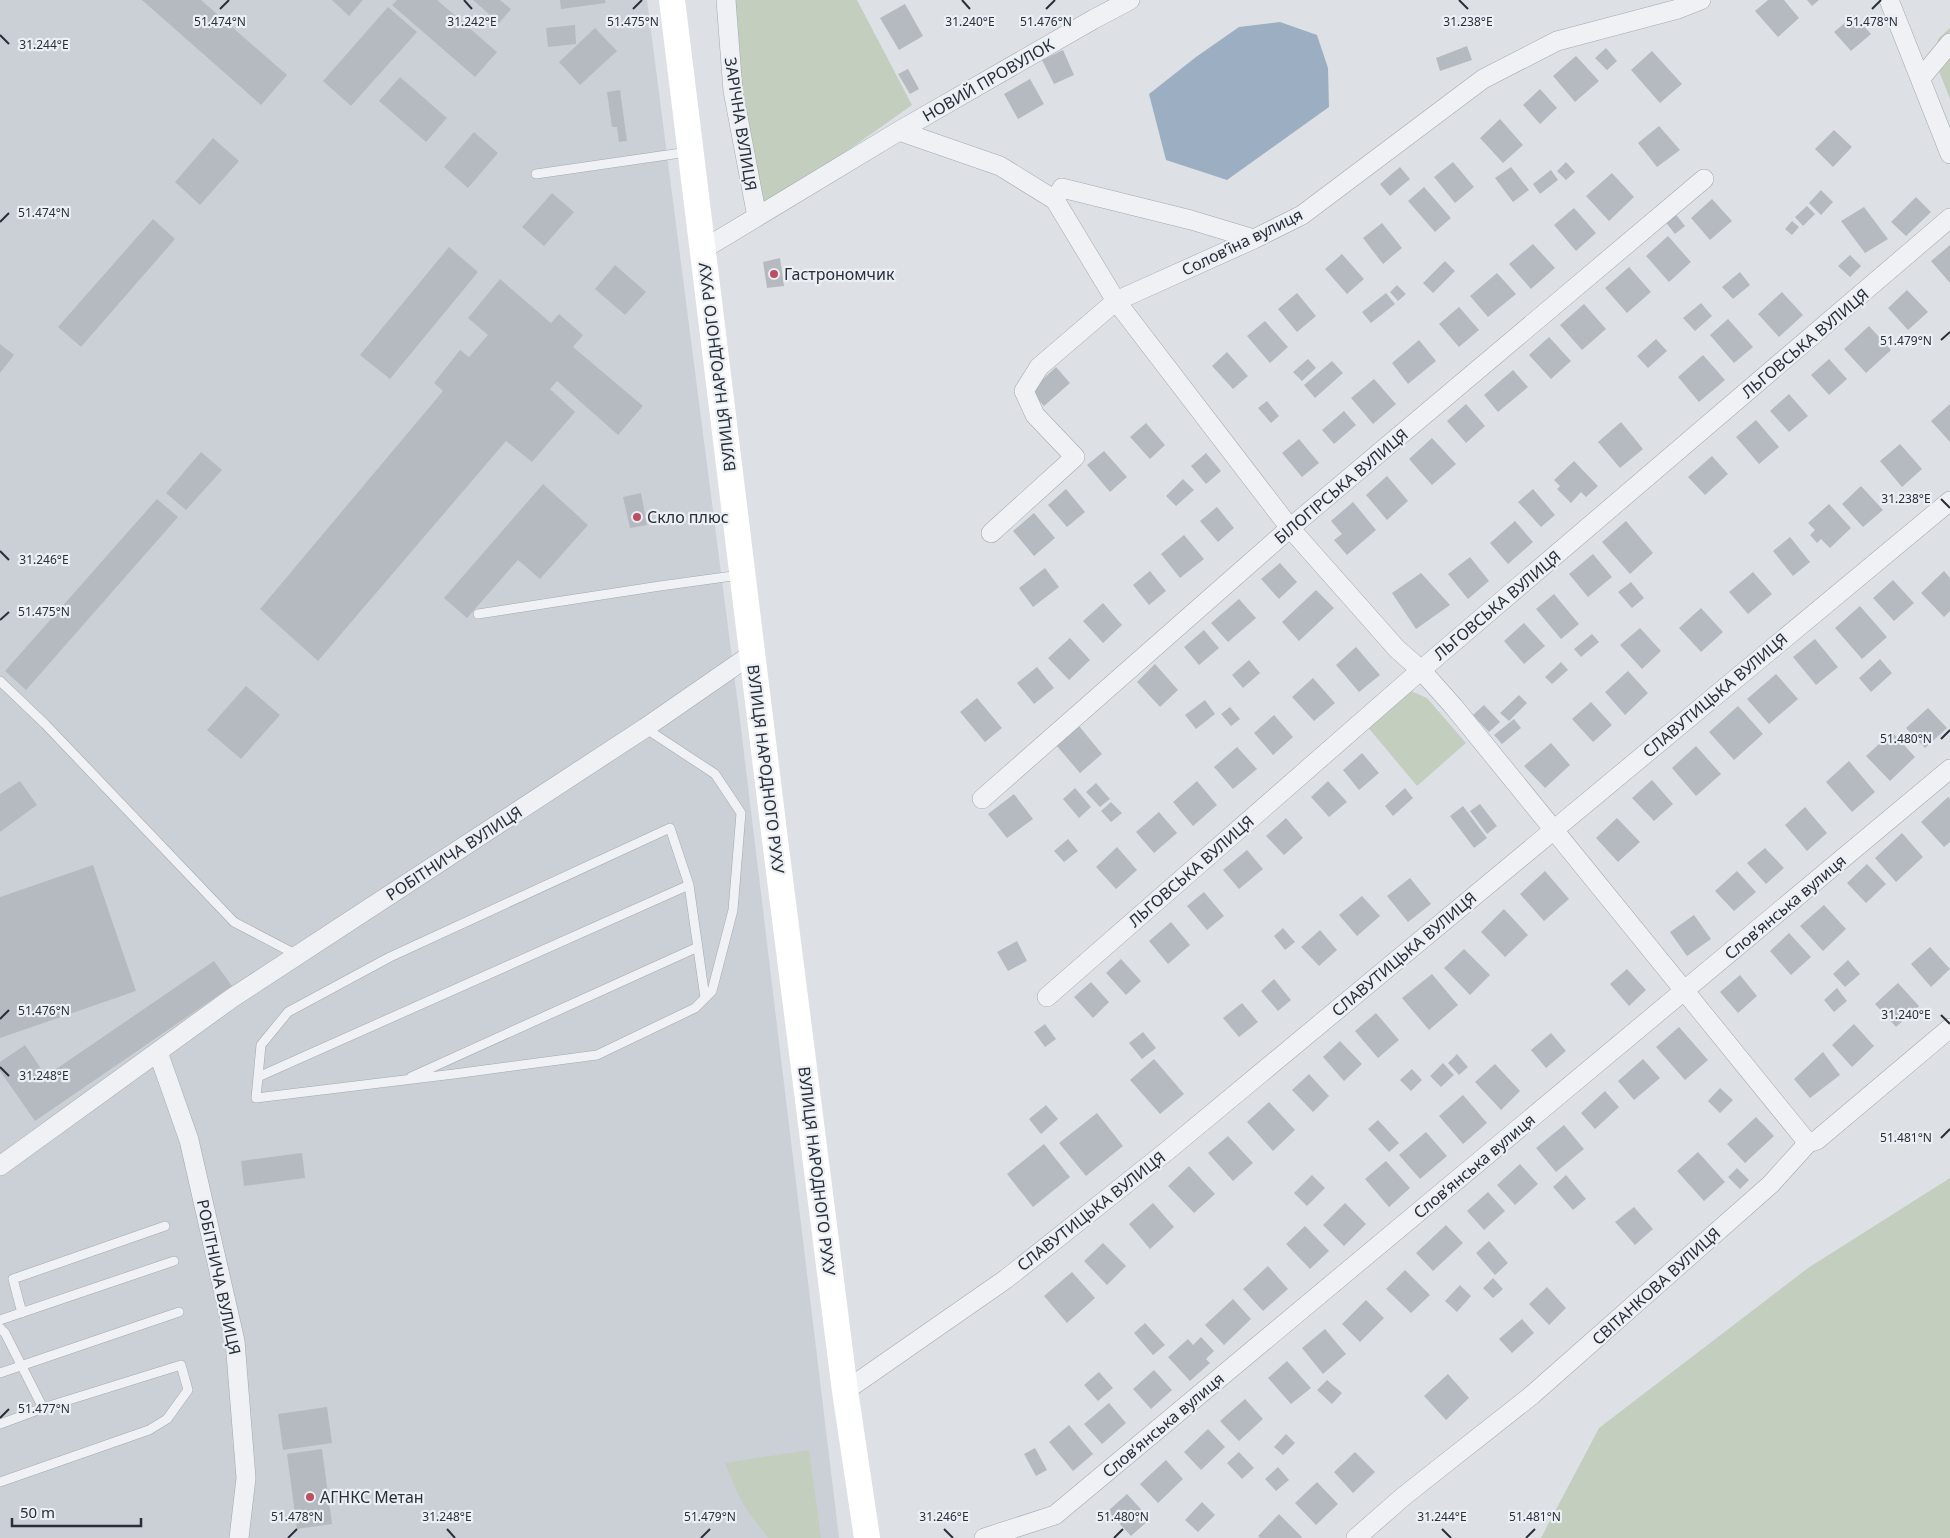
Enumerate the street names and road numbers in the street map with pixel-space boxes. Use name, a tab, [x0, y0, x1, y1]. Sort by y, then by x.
street label: НОВИЙ ПРОВУЛОК	[918, 33, 1058, 127]
street label: ЗАРІЧНА ВУЛИЦЯ	[720, 56, 762, 192]
street label: Соловʼїна вулиця	[1178, 203, 1306, 281]
street label: ВУЛИЦЯ НАРОДНОГО РУХУ	[693, 261, 741, 473]
street label: ЛЬГОВСЬКА ВУЛИЦЯ	[1737, 283, 1873, 403]
street label: БІЛОГІРСЬКА ВУЛИЦЯ	[1269, 423, 1413, 549]
street label: ЛЬГОВСЬКА ВУЛИЦЯ	[1429, 545, 1565, 665]
street label: СЛАВУТИЦЬКА ВУЛИЦЯ	[1638, 628, 1792, 762]
street label: ВУЛИЦЯ НАРОДНОГО РУХУ	[742, 663, 790, 875]
street label: РОБІТНИЧА ВУЛИЦЯ	[382, 801, 526, 905]
street label: ЛЬГОВСЬКА ВУЛИЦЯ	[1124, 810, 1258, 932]
street label: Словʼянська вулиця	[1720, 850, 1850, 964]
street label: СЛАВУТИЦЬКА ВУЛИЦЯ	[1327, 887, 1481, 1021]
street label: ВУЛИЦЯ НАРОДНОГО РУХУ	[793, 1065, 841, 1277]
street label: Словʼянська вулиця	[1409, 1109, 1539, 1223]
street label: СЛАВУТИЦЬКА ВУЛИЦЯ	[1012, 1146, 1170, 1276]
street label: РОБІТНИЧА ВУЛИЦЯ	[192, 1197, 246, 1357]
street label: СВІТАНКОВА ВУЛИЦЯ	[1587, 1222, 1725, 1350]
street label: Словʼянська вулиця	[1098, 1368, 1228, 1482]

